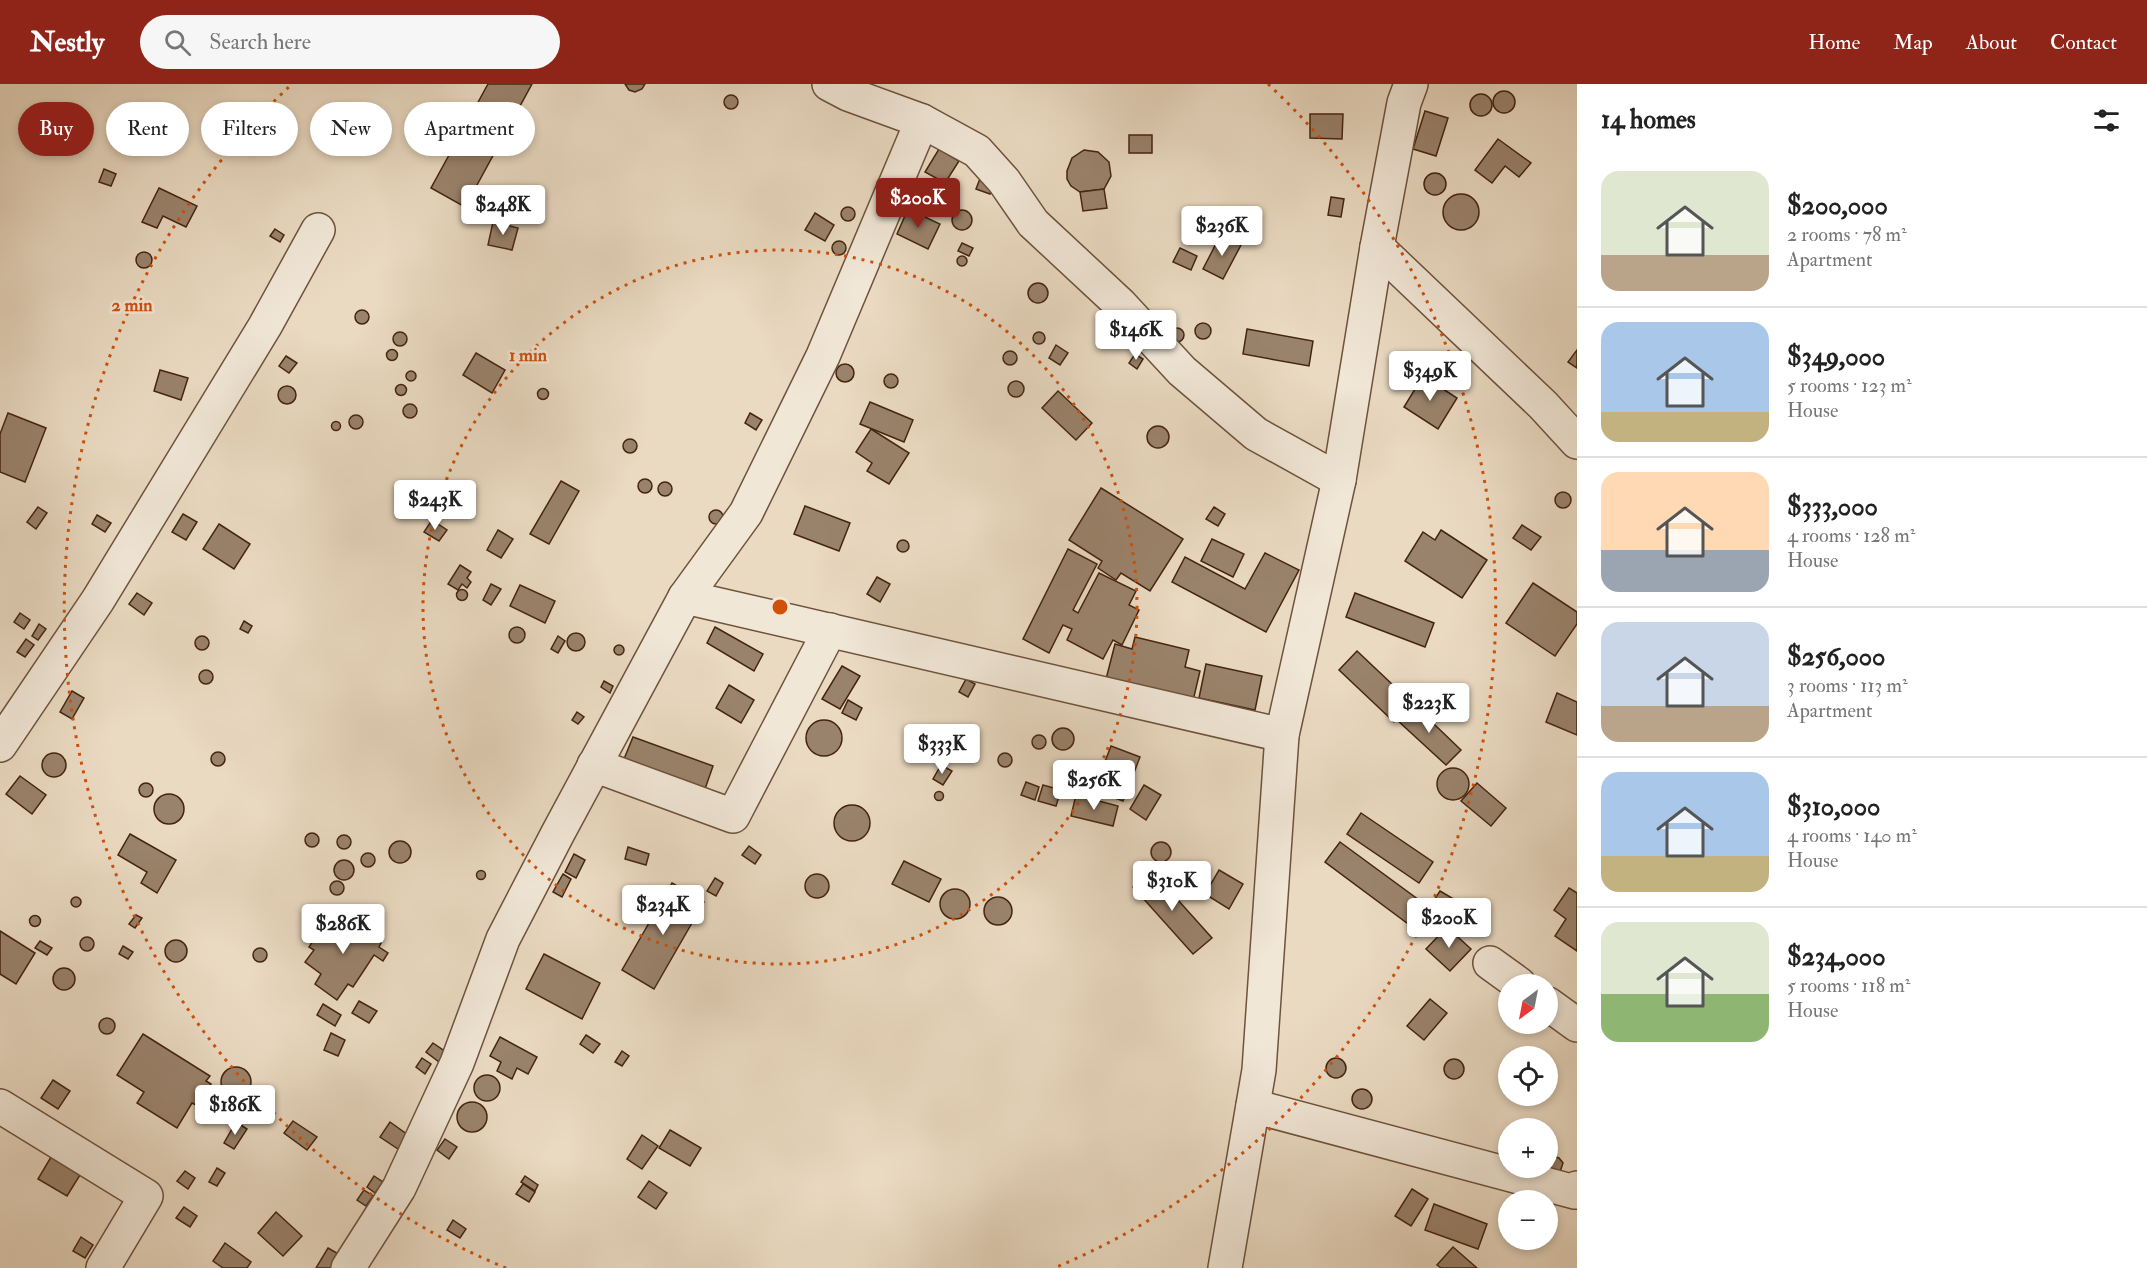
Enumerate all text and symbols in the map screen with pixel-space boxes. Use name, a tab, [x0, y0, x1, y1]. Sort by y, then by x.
search box	[140, 15, 560, 69]
text: Nestly	[30, 25, 104, 60]
icon: search	[161, 26, 194, 59]
text: Search here	[209, 28, 311, 56]
text: Home	[1808, 29, 1860, 56]
text: Map	[1893, 29, 1933, 56]
text: About	[1966, 29, 2017, 56]
text: Contact	[2050, 29, 2117, 56]
chip: Buy	[18, 102, 94, 156]
chip: Rent	[106, 102, 189, 156]
chip: Filters	[201, 102, 298, 156]
chip: New	[310, 102, 392, 156]
chip: Apartment	[404, 102, 535, 156]
text: 14 homes	[1601, 104, 1696, 136]
icon: filters	[2090, 104, 2123, 137]
pin: $200K	[876, 178, 960, 229]
pin: $248K	[461, 185, 545, 236]
text: $200K	[890, 185, 946, 210]
text: $200,000	[1787, 190, 1888, 222]
text: $248K	[475, 192, 531, 217]
icon: home	[1649, 195, 1721, 267]
pin: $236K	[1180, 206, 1264, 257]
text: $236K	[1195, 213, 1249, 238]
text: 2 rooms · 78 m²	[1787, 222, 1907, 247]
text: Apartment	[1787, 247, 1872, 272]
text: 2 min	[112, 294, 153, 317]
pin: $146K	[1094, 310, 1178, 361]
text: $146K	[1109, 317, 1163, 342]
text: $349,000	[1787, 341, 1885, 373]
text: 1 min	[509, 344, 548, 367]
icon: home	[1649, 346, 1721, 418]
pin: $349K	[1388, 351, 1472, 402]
text: $349K	[1403, 358, 1457, 383]
text: 5 rooms · 123 m²	[1787, 373, 1912, 398]
text: House	[1787, 398, 1838, 423]
pin: $243K	[393, 480, 477, 531]
text: $243K	[408, 487, 462, 512]
text: $333,000	[1787, 491, 1878, 523]
icon: home	[1649, 496, 1721, 568]
text: 4 rooms · 128 m²	[1787, 523, 1915, 548]
text: House	[1787, 548, 1838, 573]
centre of rings	[770, 597, 790, 617]
text: $256,000	[1787, 641, 1885, 673]
icon: home	[1649, 646, 1721, 718]
text: 3 rooms · 113 m²	[1787, 673, 1908, 698]
pin: $223K	[1387, 683, 1471, 734]
text: $223K	[1402, 690, 1456, 715]
text: Apartment	[1787, 698, 1872, 723]
pin: $333K	[900, 724, 984, 775]
text: $333K	[918, 731, 966, 756]
pin: $256K	[1052, 760, 1136, 811]
text: $256K	[1067, 767, 1121, 792]
text: $310,000	[1787, 791, 1880, 823]
icon: home	[1649, 796, 1721, 868]
text: 4 rooms · 140 m²	[1787, 823, 1917, 848]
text: House	[1787, 848, 1838, 873]
pin: $310K	[1130, 861, 1214, 912]
text: $310K	[1147, 868, 1197, 893]
pin: $234K	[621, 885, 705, 936]
text: $234K	[636, 892, 690, 917]
pin: $200K	[1407, 898, 1491, 949]
pin: $286K	[301, 904, 385, 955]
text: $200K	[1421, 905, 1477, 930]
text: $286K	[316, 911, 370, 936]
text: $234,000	[1787, 941, 1886, 973]
icon: home	[1649, 946, 1721, 1018]
text: 5 rooms · 118 m²	[1787, 973, 1910, 998]
north arrow	[1498, 974, 1558, 1034]
map controls	[1498, 974, 1558, 1250]
text: House	[1787, 998, 1838, 1023]
button: locate	[1498, 1046, 1558, 1106]
pin: $186K	[193, 1085, 277, 1136]
text: $186K	[209, 1092, 261, 1117]
button: +	[1498, 1118, 1558, 1178]
button: −	[1498, 1190, 1558, 1250]

